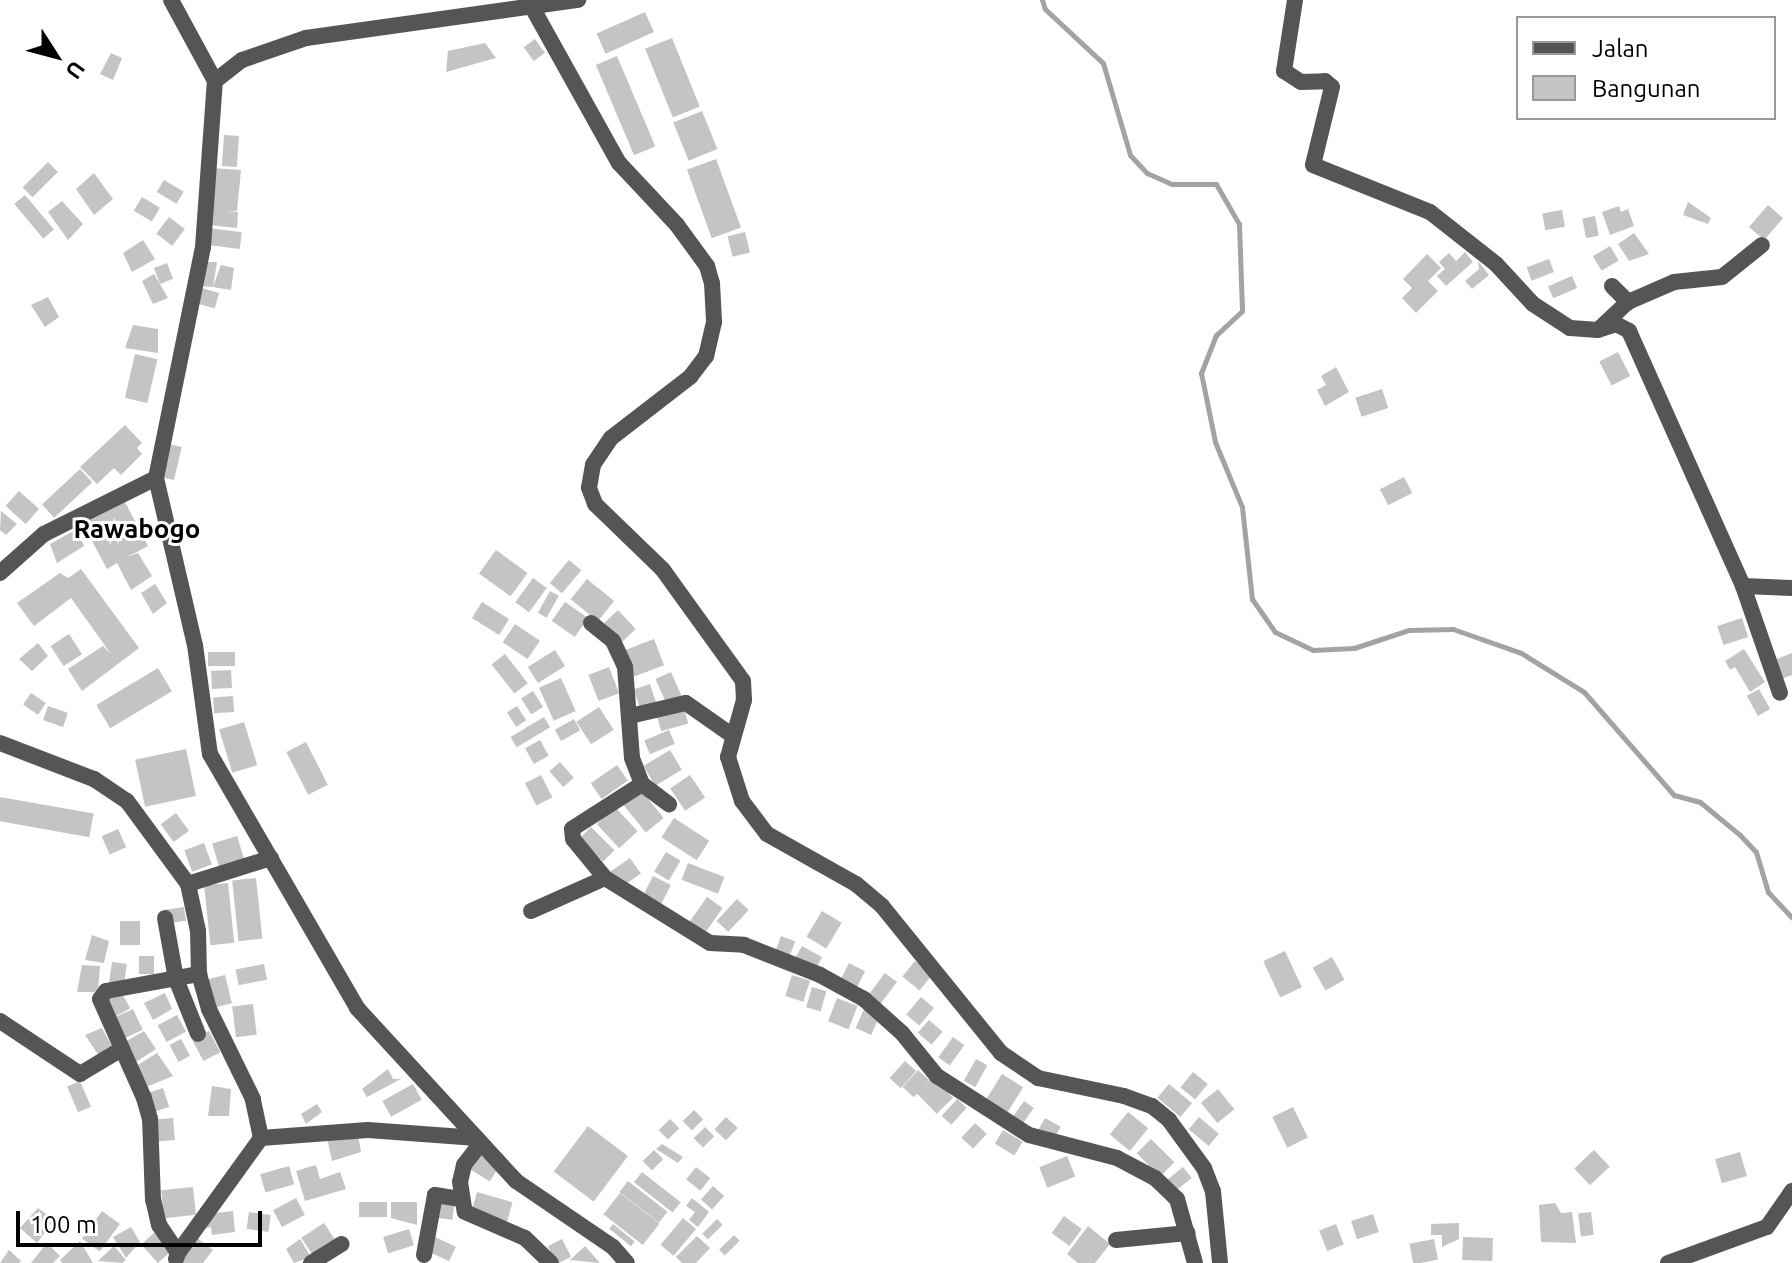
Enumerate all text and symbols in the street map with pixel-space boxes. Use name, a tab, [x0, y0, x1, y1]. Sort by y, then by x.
north arrow	[16, 16, 96, 96]
legend	[1516, 16, 1776, 120]
text: Jalan	[1592, 35, 1649, 62]
text: U	[61, 57, 90, 84]
text: Bangunan	[1592, 75, 1701, 102]
district label: Rawabogo	[74, 513, 200, 545]
scale bar	[20, 1195, 266, 1245]
text: 100 m	[30, 1211, 97, 1238]

